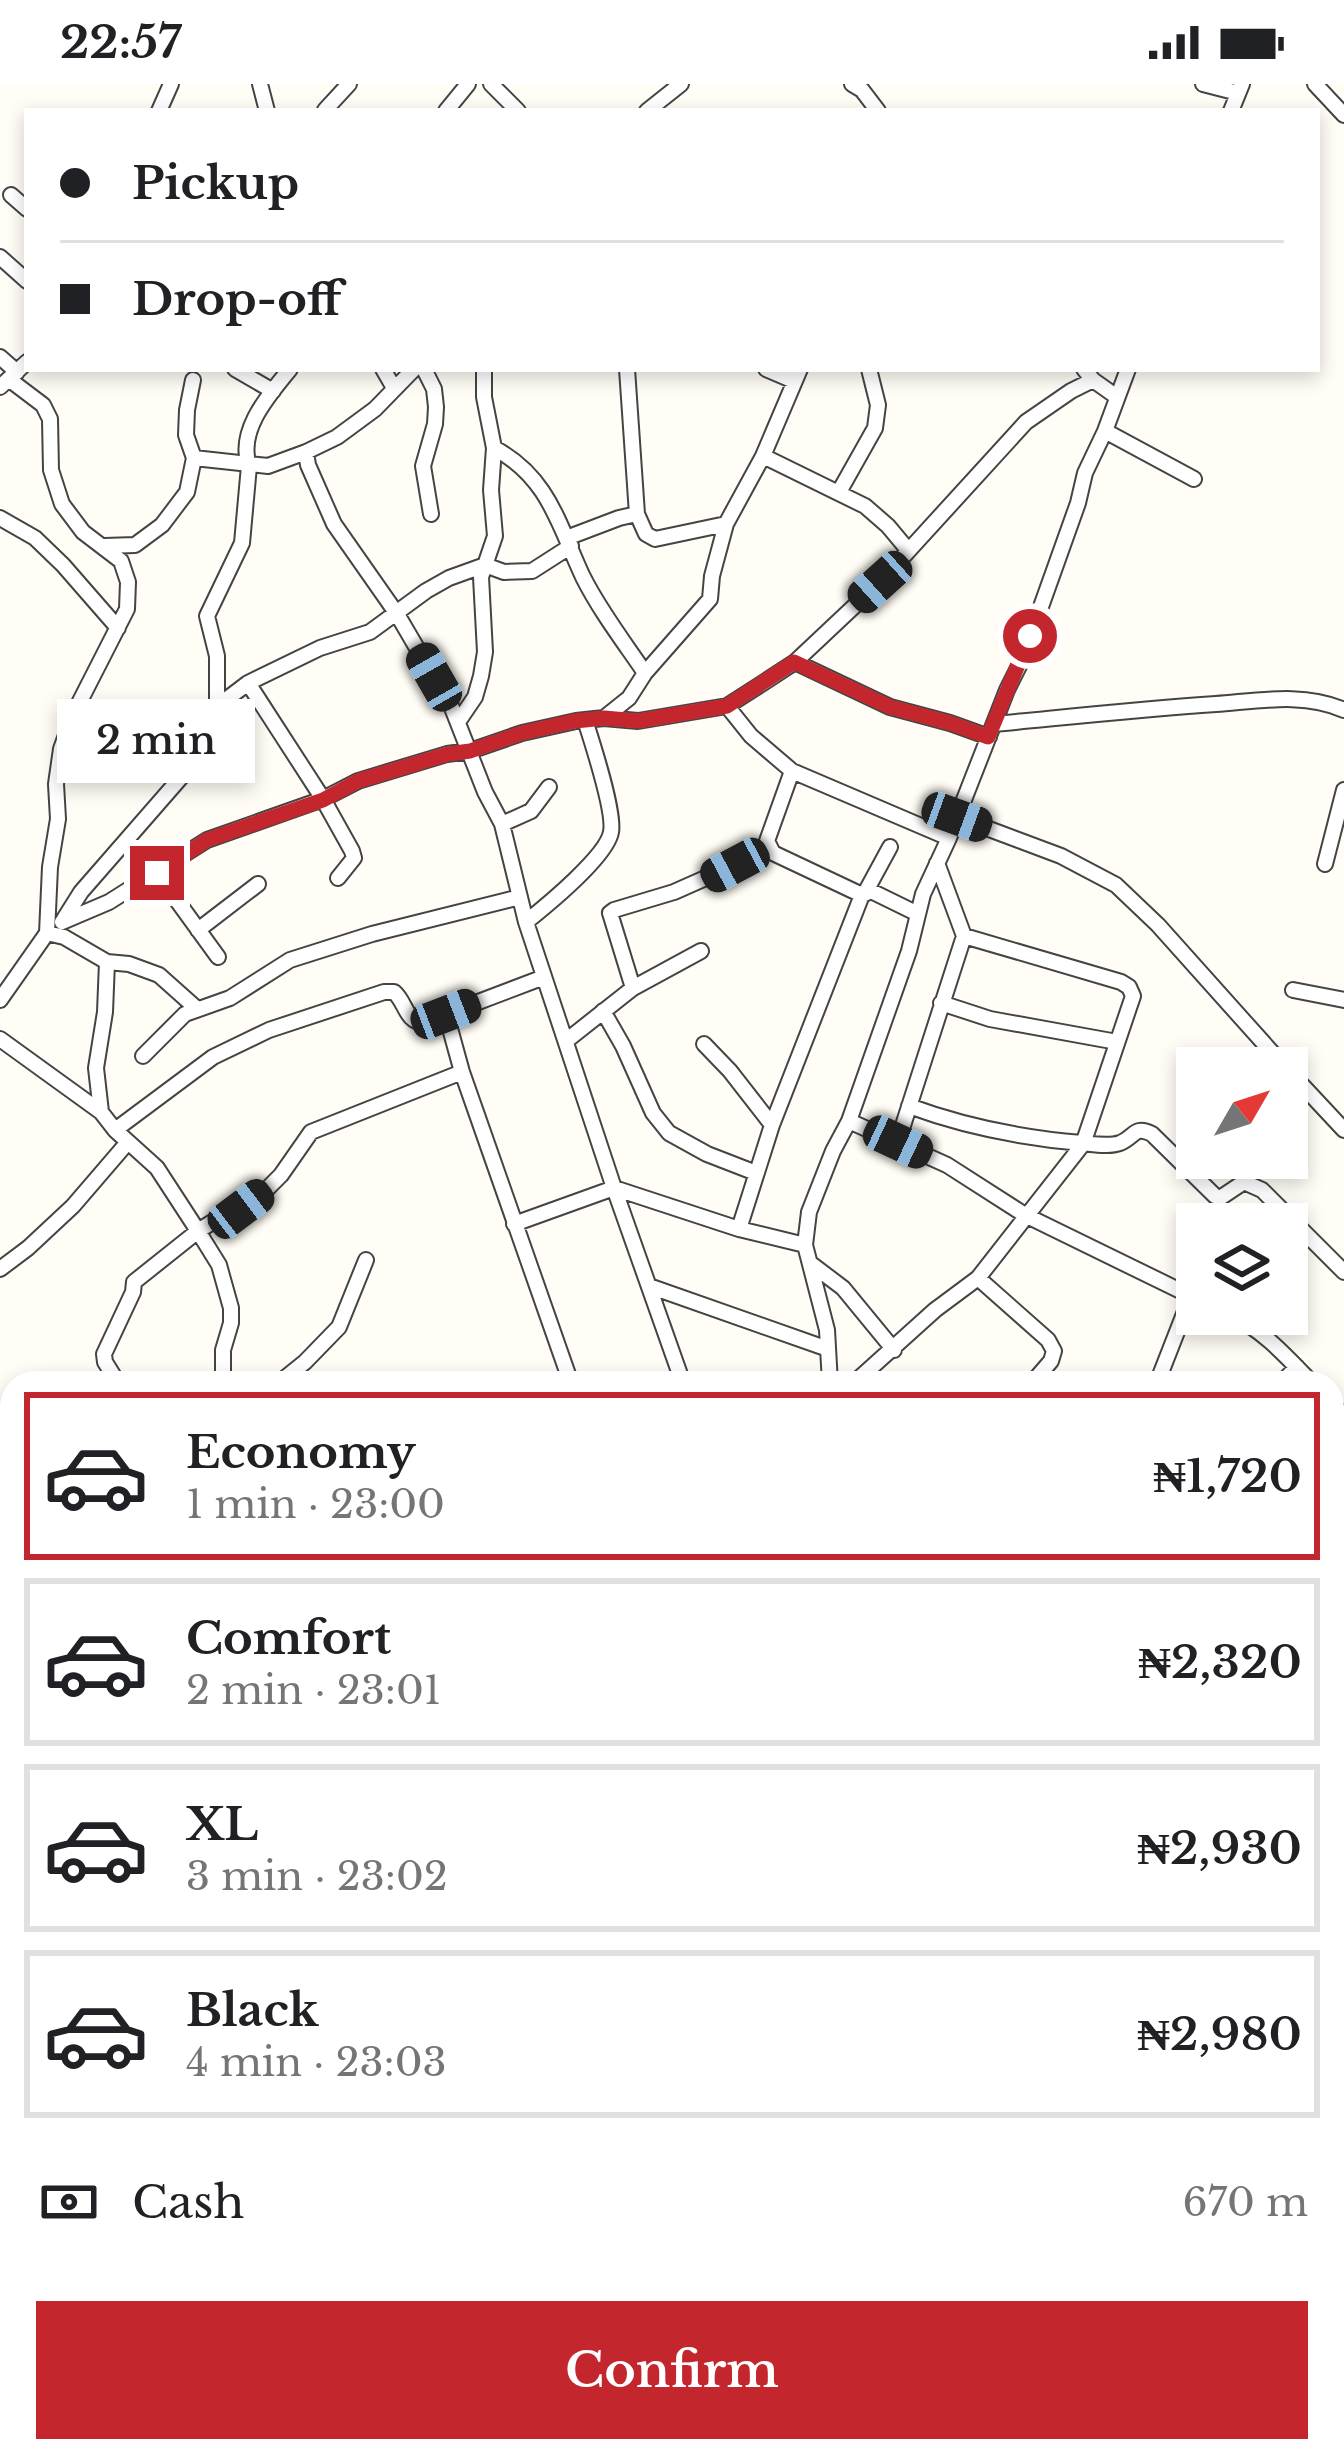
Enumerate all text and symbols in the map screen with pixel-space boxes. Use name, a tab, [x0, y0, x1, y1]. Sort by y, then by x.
text: 22:57	[60, 14, 181, 70]
text: Pickup	[132, 155, 299, 211]
text: Drop-off	[132, 271, 342, 327]
car	[841, 545, 919, 619]
route start	[1003, 609, 1057, 663]
car	[400, 637, 468, 717]
callout: 2 min	[58, 699, 256, 783]
text: 2 min	[96, 716, 216, 765]
car	[917, 788, 997, 846]
car	[695, 832, 775, 898]
route end	[130, 846, 184, 900]
car	[406, 984, 486, 1044]
north arrow	[1176, 1047, 1308, 1179]
map controls	[1176, 1047, 1308, 1335]
car	[858, 1110, 938, 1174]
car	[201, 1173, 281, 1245]
button: layers	[1176, 1203, 1308, 1335]
icon: car	[42, 1422, 150, 1530]
text: Economy	[186, 1424, 416, 1480]
text: ₦1,720	[1153, 1448, 1302, 1504]
text: 1 min · 23:00	[186, 1480, 445, 1529]
icon: car	[42, 1608, 150, 1716]
text: Comfort	[186, 1610, 391, 1666]
text: ₦2,320	[1138, 1634, 1302, 1690]
text: 2 min · 23:01	[186, 1666, 441, 1715]
icon: car	[42, 1794, 150, 1902]
text: XL	[186, 1796, 258, 1852]
text: ₦2,930	[1137, 1820, 1302, 1876]
text: 3 min · 23:02	[186, 1852, 448, 1901]
icon: car	[42, 1980, 150, 2088]
text: Black	[186, 1982, 319, 2038]
text: ₦2,980	[1137, 2006, 1302, 2062]
text: 4 min · 23:03	[186, 2038, 447, 2087]
icon: cash	[36, 2169, 102, 2235]
text: Cash	[132, 2174, 244, 2230]
text: 670 m	[1182, 2178, 1308, 2227]
button: Confirm	[36, 2301, 1308, 2439]

